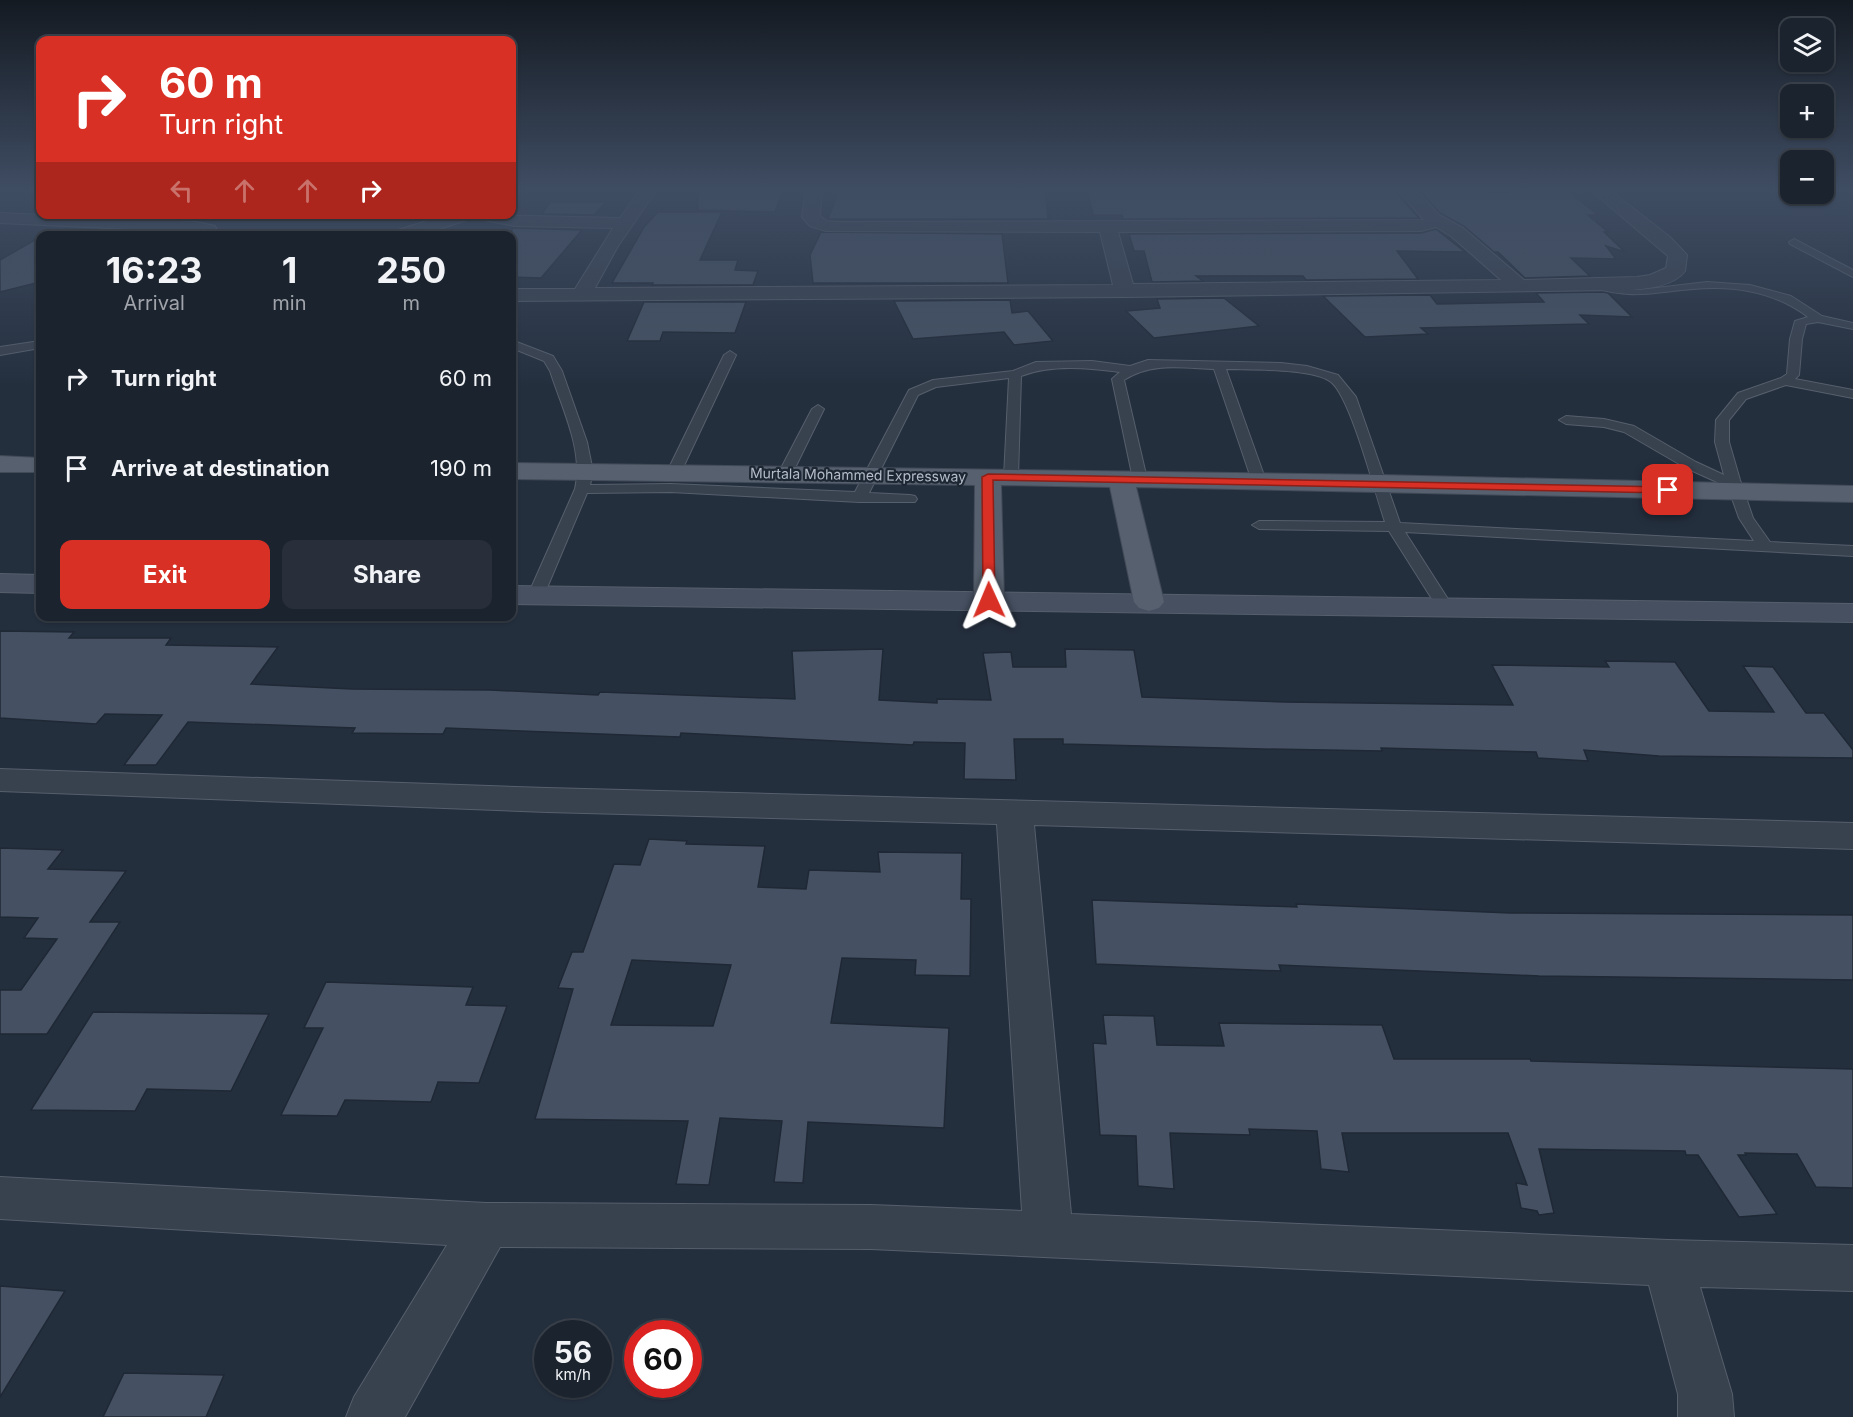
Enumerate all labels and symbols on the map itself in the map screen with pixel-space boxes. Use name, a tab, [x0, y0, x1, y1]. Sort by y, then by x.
street label: Murtala Mohammed Expressway	[750, 464, 966, 485]
pin	[1642, 464, 1693, 515]
position arrow	[957, 568, 1021, 632]
speed limit sign: 60	[624, 1320, 702, 1398]

